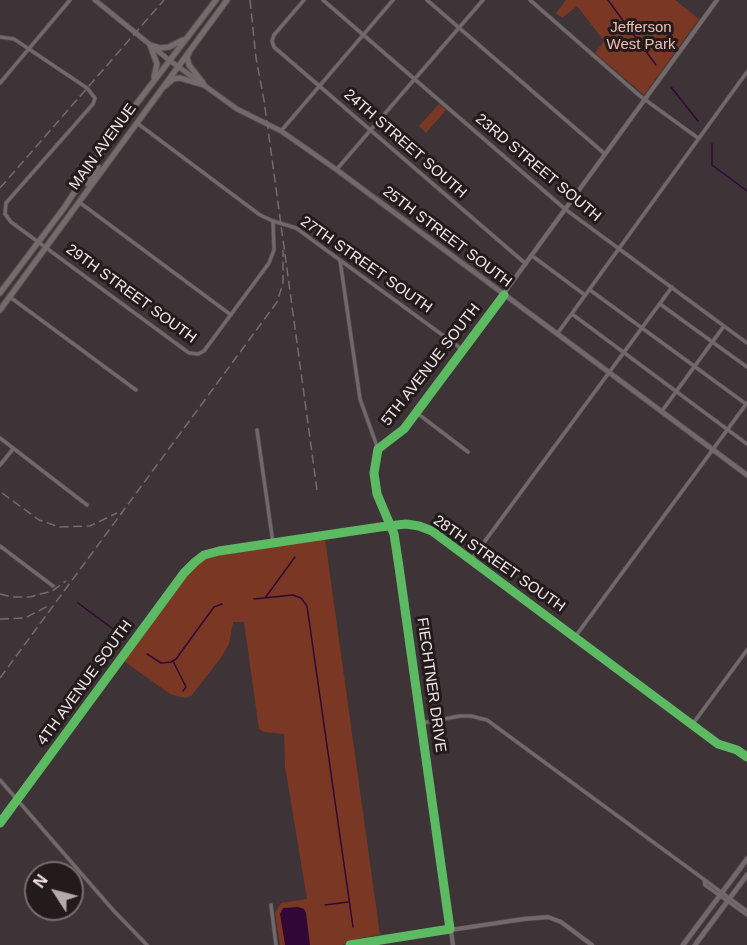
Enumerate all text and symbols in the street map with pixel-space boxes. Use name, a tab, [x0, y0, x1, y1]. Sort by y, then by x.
park label: Jefferson West Park	[607, 19, 675, 54]
street label: 24TH STREET SOUTH	[340, 86, 470, 202]
street label: MAIN AVENUE	[66, 100, 140, 194]
street label: 23RD STREET SOUTH	[472, 110, 604, 226]
street label: 25TH STREET SOUTH	[379, 183, 515, 291]
street label: 27TH STREET SOUTH	[297, 213, 435, 317]
street label: 29TH STREET SOUTH	[62, 241, 200, 347]
street label: 5TH AVENUE SOUTH	[378, 300, 484, 430]
street label: 28TH STREET SOUTH	[430, 512, 568, 616]
street label: FIECHTNER DRIVE	[413, 616, 449, 754]
street label: 4TH AVENUE SOUTH	[34, 617, 136, 749]
north arrow	[24, 861, 84, 921]
text: N	[30, 872, 51, 891]

